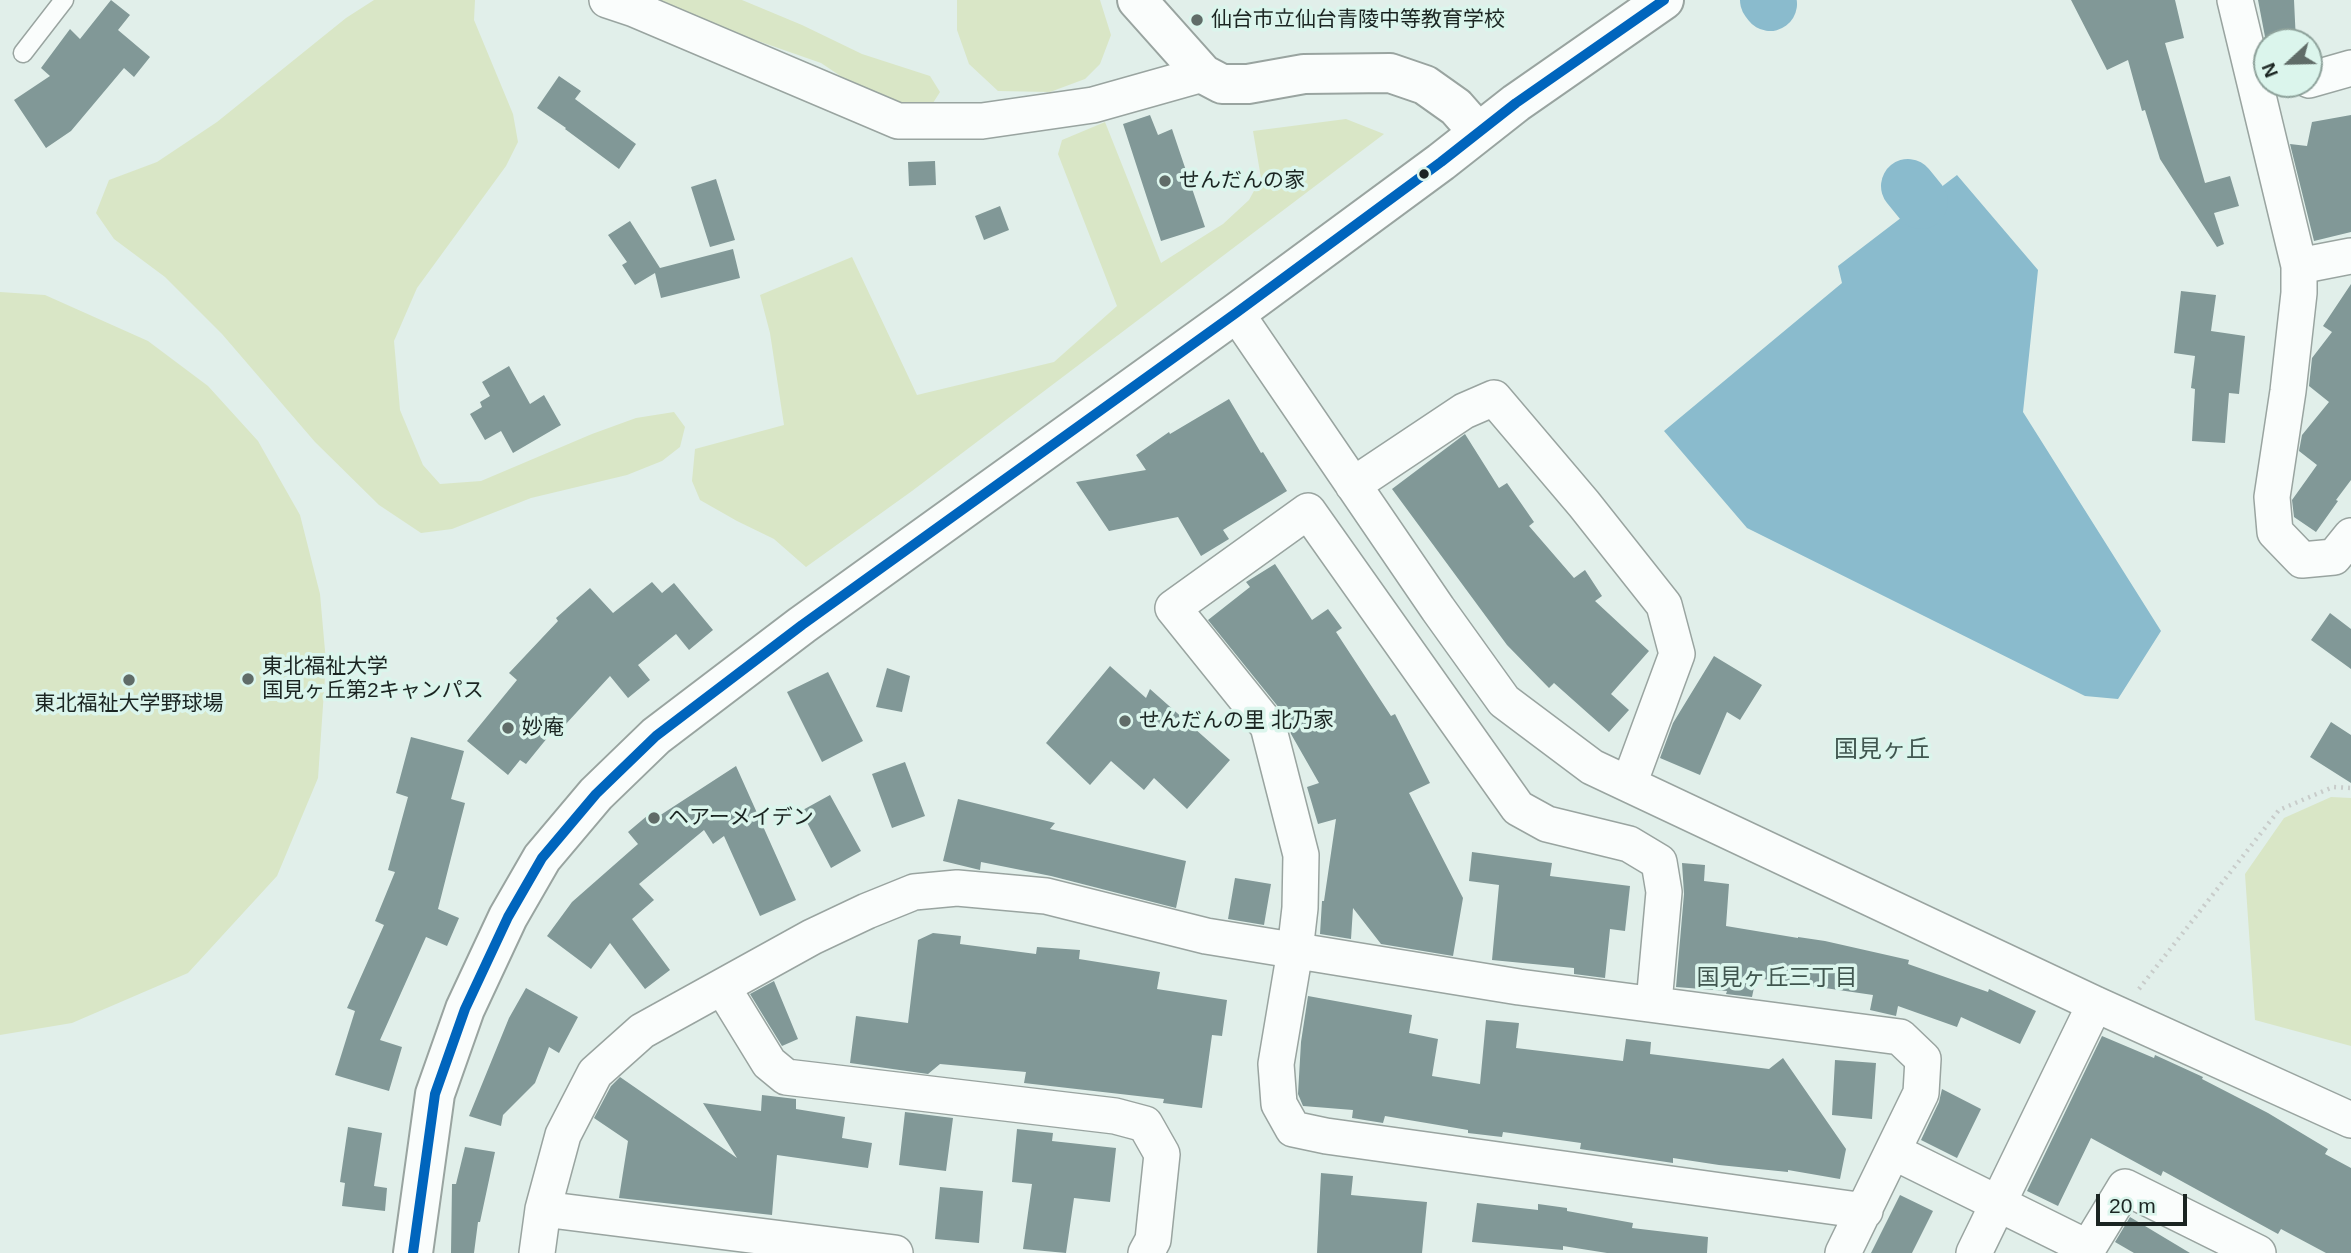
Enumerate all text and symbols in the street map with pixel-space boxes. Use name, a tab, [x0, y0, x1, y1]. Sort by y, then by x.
place label: 仙台市立仙台青陵中等教育学校	[1211, 7, 1505, 33]
marker: 仙台市立仙台青陵中等教育学校	[1189, 12, 1205, 28]
north arrow	[2253, 28, 2323, 98]
text: N	[2258, 60, 2282, 81]
unlabelled marker	[1417, 167, 1431, 181]
place label: せんだんの家	[1179, 168, 1305, 194]
marker: せんだんの家	[1157, 173, 1173, 189]
place label: 東北福祉大学 国見ヶ丘第2キャンパス	[262, 654, 484, 704]
marker: 東北福祉大学 国見ヶ丘第2キャンパス	[240, 671, 256, 687]
marker: 東北福祉大学野球場	[121, 672, 137, 688]
place label: 東北福祉大学野球場	[35, 691, 223, 717]
place label: せんだんの里 北乃家	[1139, 708, 1334, 734]
marker: せんだんの里 北乃家	[1117, 713, 1133, 729]
place label: 妙庵	[522, 715, 564, 741]
marker: 妙庵	[500, 720, 516, 736]
district label: 国見ヶ丘	[1834, 736, 1930, 764]
place label: ヘアーメイデン	[668, 805, 814, 831]
marker: ヘアーメイデン	[646, 810, 662, 826]
district label: 国見ヶ丘三丁目	[1697, 965, 1857, 993]
scale bar	[2099, 1180, 2190, 1224]
text: 20 m	[2109, 1194, 2156, 1217]

